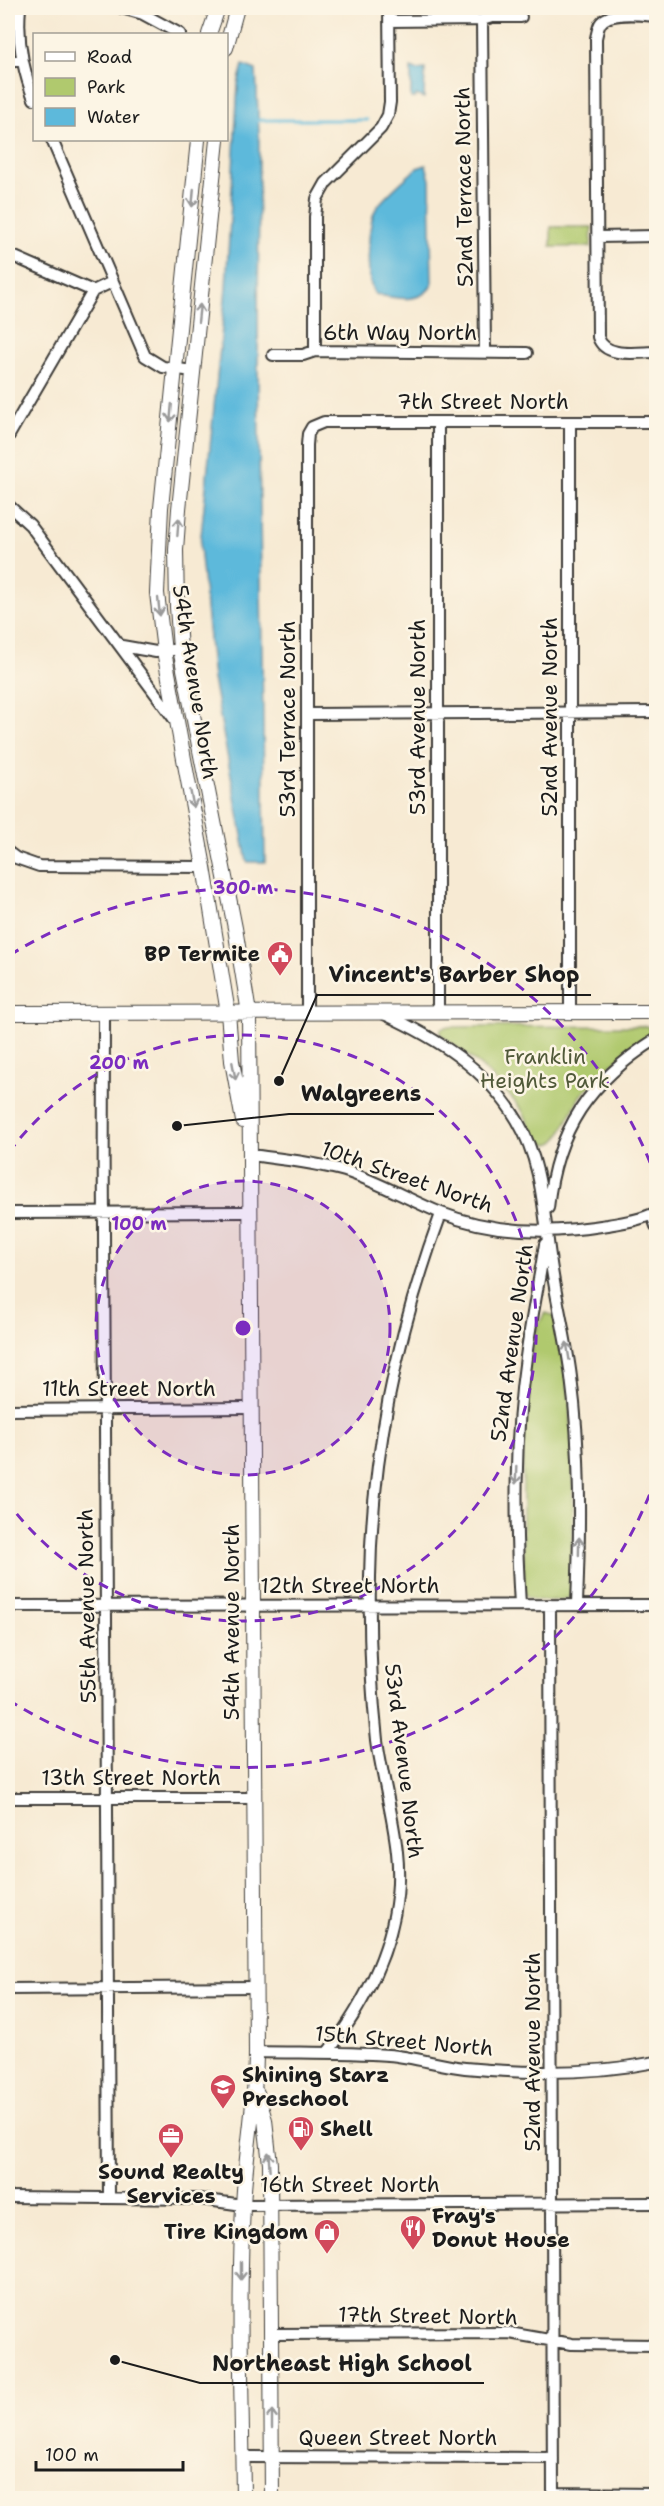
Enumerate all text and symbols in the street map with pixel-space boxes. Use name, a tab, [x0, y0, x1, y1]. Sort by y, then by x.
legend	[33, 33, 228, 141]
text: Road	[87, 45, 132, 69]
text: Park	[87, 75, 126, 99]
street label: 52nd Terrace North	[448, 87, 480, 287]
text: Water	[87, 105, 140, 129]
one-way arrow	[187, 187, 198, 207]
one-way arrow	[194, 303, 205, 323]
street label: 6th Way North	[323, 319, 477, 347]
street label: 7th Street North	[397, 388, 569, 416]
one-way arrow	[165, 402, 176, 422]
one-way arrow	[172, 518, 183, 538]
street label: 54th Avenue North	[166, 583, 224, 781]
one-way arrow	[154, 596, 165, 616]
street label: 52nd Avenue North	[536, 617, 564, 817]
street label: 53rd Avenue North	[404, 619, 432, 815]
street label: 53rd Terrace North	[274, 621, 302, 818]
one-way arrow	[187, 789, 198, 808]
text: 300 m	[213, 876, 274, 900]
public building icon: BP Termite	[265, 939, 295, 977]
place label: BP Termite	[144, 940, 260, 968]
callout: Vincent's Barber Shop	[317, 955, 591, 995]
text: Vincent's Barber Shop	[329, 960, 579, 989]
park label: Franklin Heights Park	[480, 1043, 610, 1095]
text: 200 m	[89, 1051, 150, 1075]
one-way arrow	[229, 1060, 240, 1080]
callout: Walgreens	[289, 1074, 434, 1114]
text: Walgreens	[301, 1079, 421, 1108]
street label: 10th Street North	[317, 1134, 497, 1220]
text: 100 m	[111, 1212, 167, 1236]
street label: 52nd Avenue North	[484, 1242, 540, 1444]
centre of rings	[233, 1318, 253, 1338]
one-way arrow	[562, 1342, 573, 1362]
street label: 11th Street North	[42, 1375, 216, 1403]
one-way arrow	[511, 1465, 522, 1485]
street label: 55th Avenue North	[71, 1508, 103, 1704]
street label: 54th Avenue North	[218, 1524, 246, 1720]
one-way arrow	[573, 1536, 585, 1556]
street label: 12th Street North	[260, 1572, 440, 1600]
street label: 53rd Avenue North	[378, 1662, 430, 1860]
street label: 13th Street North	[41, 1764, 221, 1792]
street label: 52nd Avenue North	[519, 1952, 547, 2152]
street label: 15th Street North	[314, 2019, 494, 2063]
place label: Shining Starz Preschool	[242, 2061, 389, 2113]
school or university icon: Shining Starz Preschool	[208, 2072, 238, 2110]
fuel station icon: Shell	[286, 2114, 316, 2152]
place label: Shell	[320, 2115, 373, 2143]
office icon: Sound Realty Services	[156, 2121, 186, 2159]
one-way arrow	[264, 2152, 275, 2172]
place label: Sound Realty Services	[98, 2158, 244, 2210]
street label: 16th Street North	[260, 2171, 440, 2199]
place label: Fray's Donut House	[432, 2202, 570, 2254]
restaurant icon: Fray's Donut House	[398, 2213, 428, 2251]
shop icon: Tire Kingdom	[312, 2217, 342, 2255]
place label: Tire Kingdom	[164, 2218, 308, 2246]
one-way arrow	[235, 2261, 247, 2281]
street label: 17th Street North	[338, 2300, 518, 2332]
callout: Northeast High School	[200, 2343, 484, 2383]
text: Northeast High School	[212, 2349, 472, 2378]
one-way arrow	[266, 2410, 278, 2430]
street label: Queen Street North	[299, 2424, 497, 2452]
scale bar	[36, 2434, 183, 2472]
text: 100 m	[45, 2443, 99, 2467]

